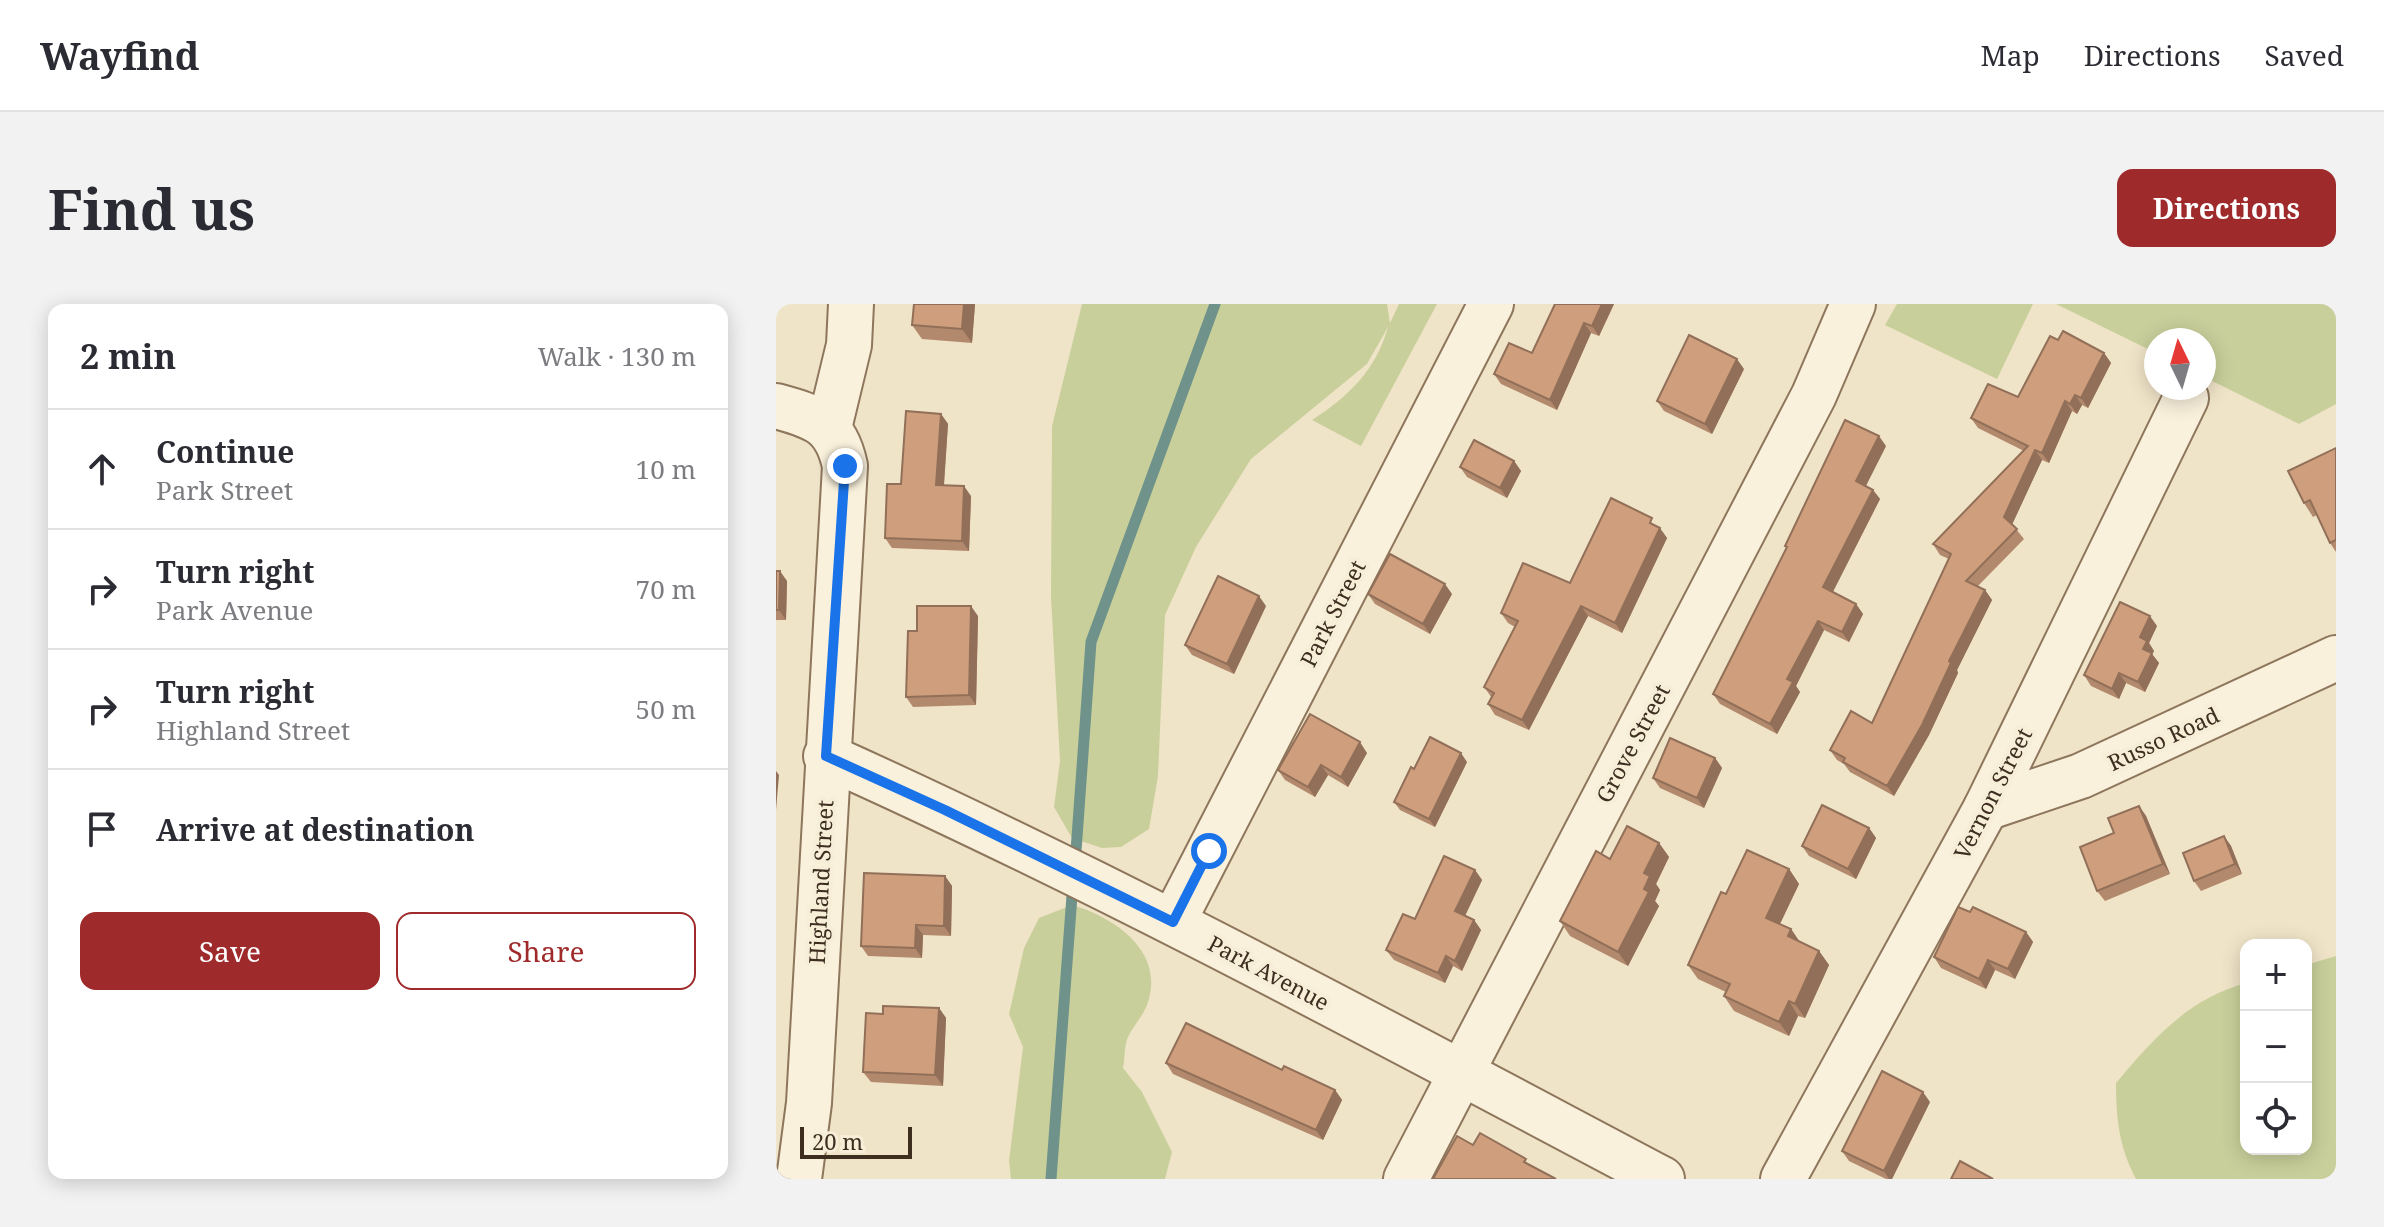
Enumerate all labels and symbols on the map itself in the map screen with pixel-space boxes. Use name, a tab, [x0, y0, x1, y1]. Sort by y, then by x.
north arrow	[2144, 328, 2216, 400]
route end	[827, 448, 863, 484]
street label: Park Street	[1292, 554, 1372, 671]
street label: Grove Street	[1588, 678, 1676, 808]
street label: Russo Road	[2102, 699, 2224, 777]
street label: Vernon Street	[1946, 722, 2038, 864]
street label: Highland Street	[801, 799, 839, 965]
route start	[1191, 833, 1227, 869]
street label: Park Avenue	[1203, 927, 1335, 1017]
scale bar	[800, 1123, 912, 1159]

